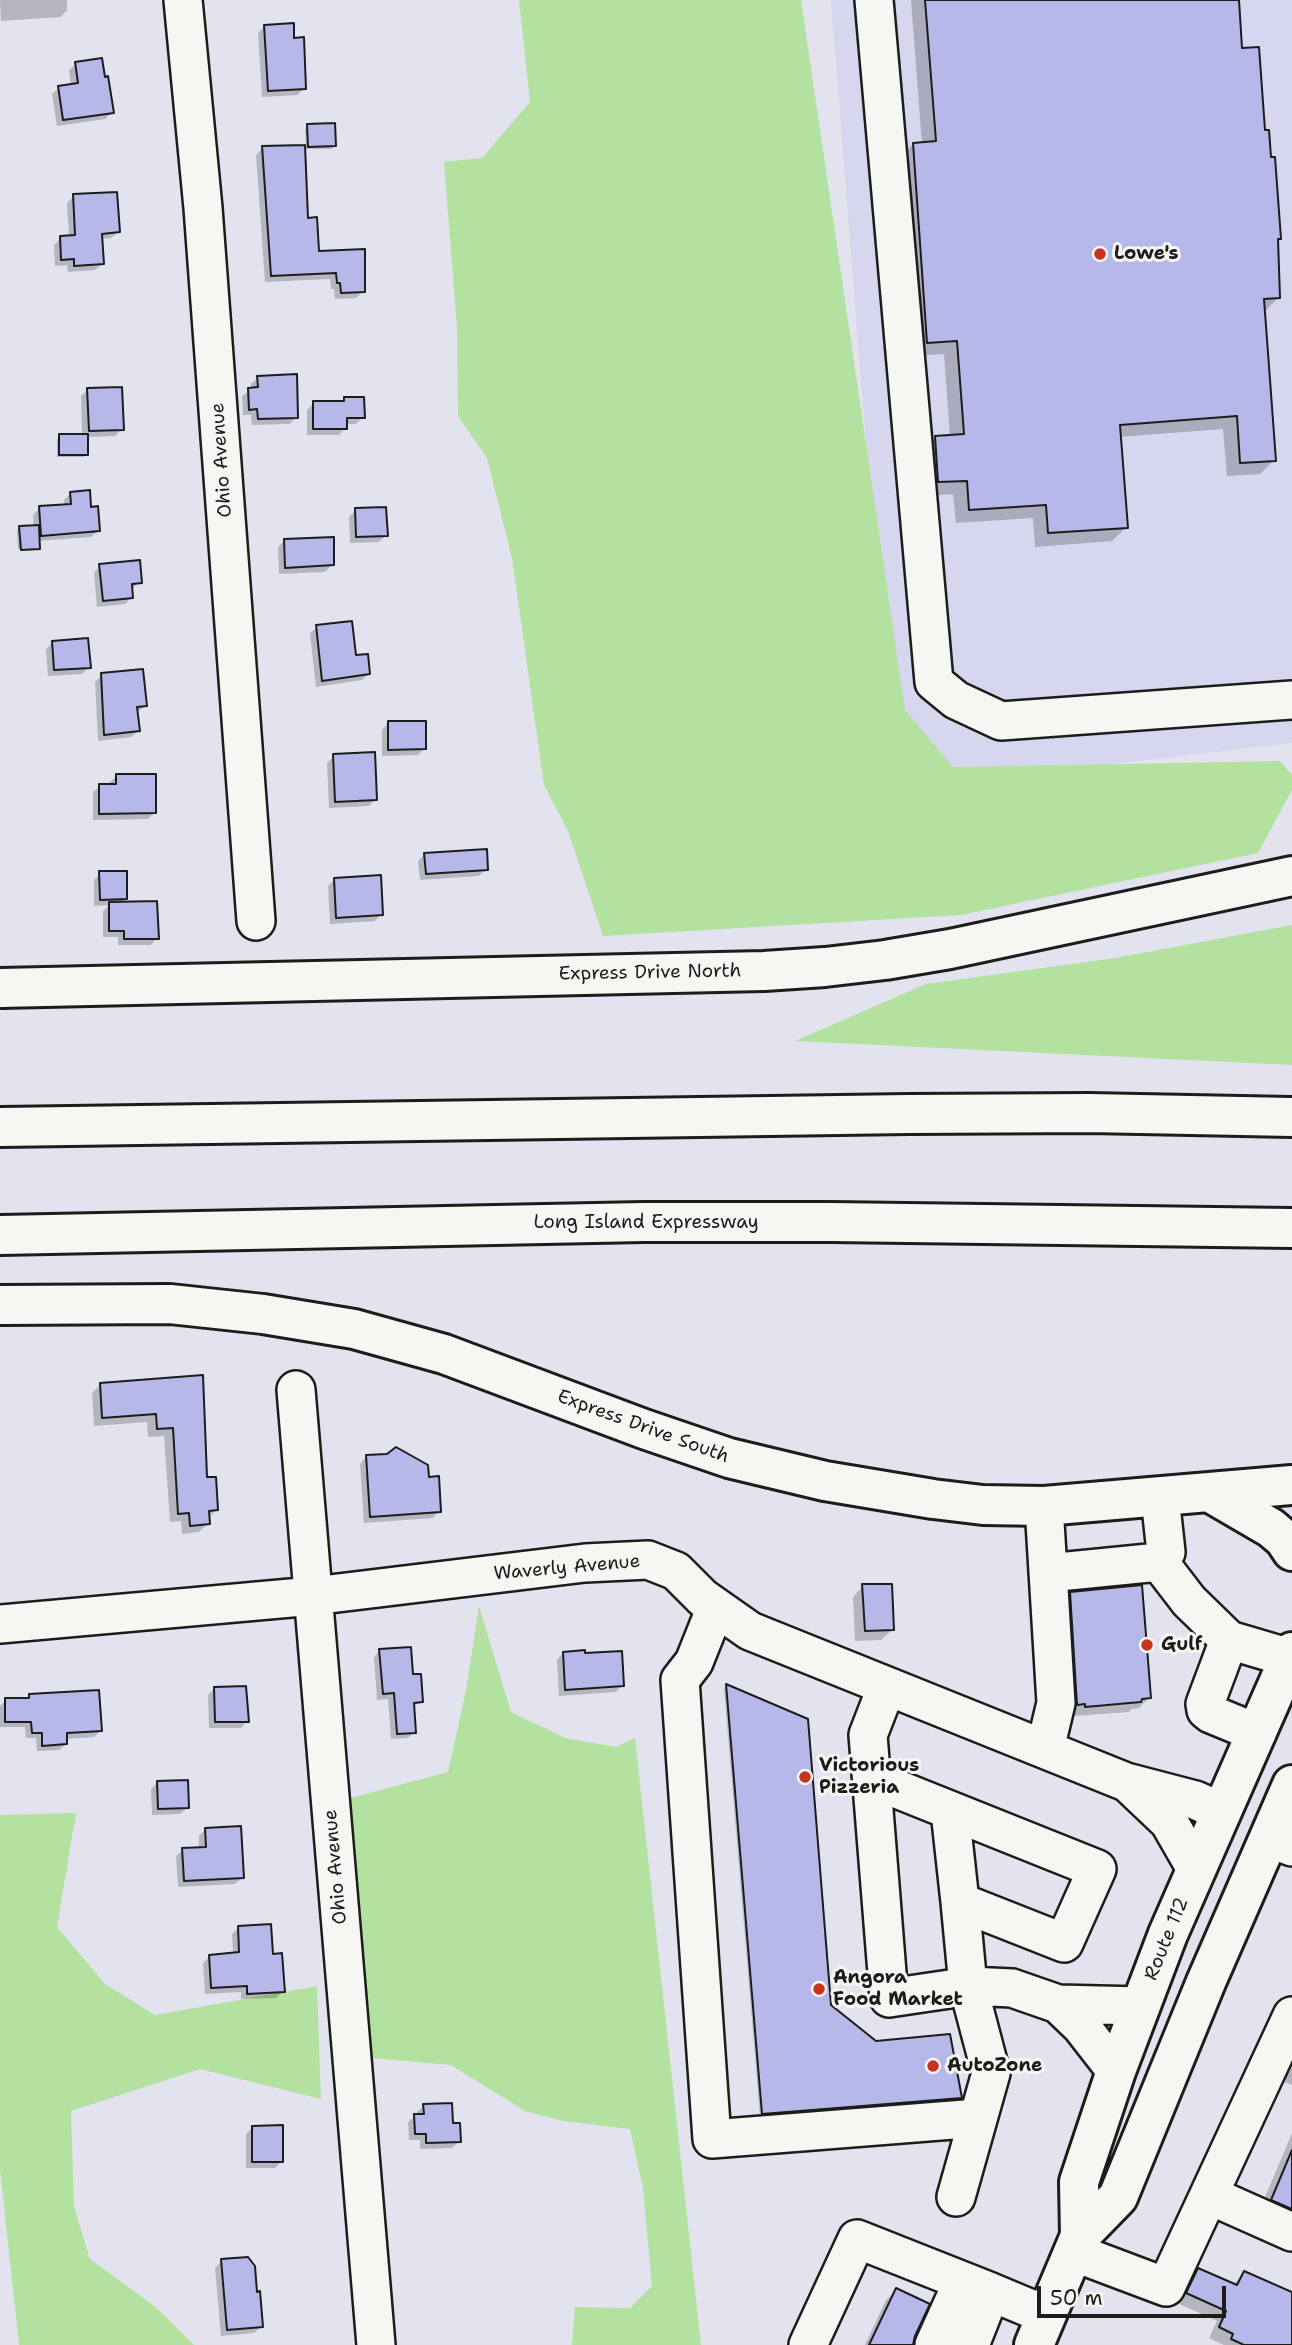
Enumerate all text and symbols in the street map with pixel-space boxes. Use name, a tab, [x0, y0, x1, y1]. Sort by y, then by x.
place label: Lowe's	[1114, 243, 1179, 265]
marker: Lowe's	[1092, 246, 1108, 262]
street label: Ohio Avenue	[207, 402, 237, 518]
street label: Express Drive North	[559, 960, 741, 986]
street label: Long Island Expressway	[533, 1212, 759, 1234]
street label: Express Drive South	[554, 1385, 732, 1469]
street label: Waverly Avenue	[493, 1550, 641, 1586]
place label: Gulf	[1161, 1634, 1202, 1656]
marker: Gulf	[1139, 1637, 1155, 1653]
place label: Victorious Pizzeria	[819, 1755, 919, 1799]
marker: Victorious Pizzeria	[797, 1769, 813, 1785]
street label: Ohio Avenue	[320, 1809, 352, 1925]
street label: Route 112	[1140, 1894, 1194, 1984]
place label: Angora Food Market	[833, 1967, 963, 2011]
marker: Angora Food Market	[811, 1981, 827, 1997]
place label: AutoZone	[947, 2055, 1042, 2077]
marker: AutoZone	[925, 2058, 941, 2074]
scale bar	[1040, 2272, 1229, 2316]
text: 50 m	[1050, 2284, 1103, 2312]

